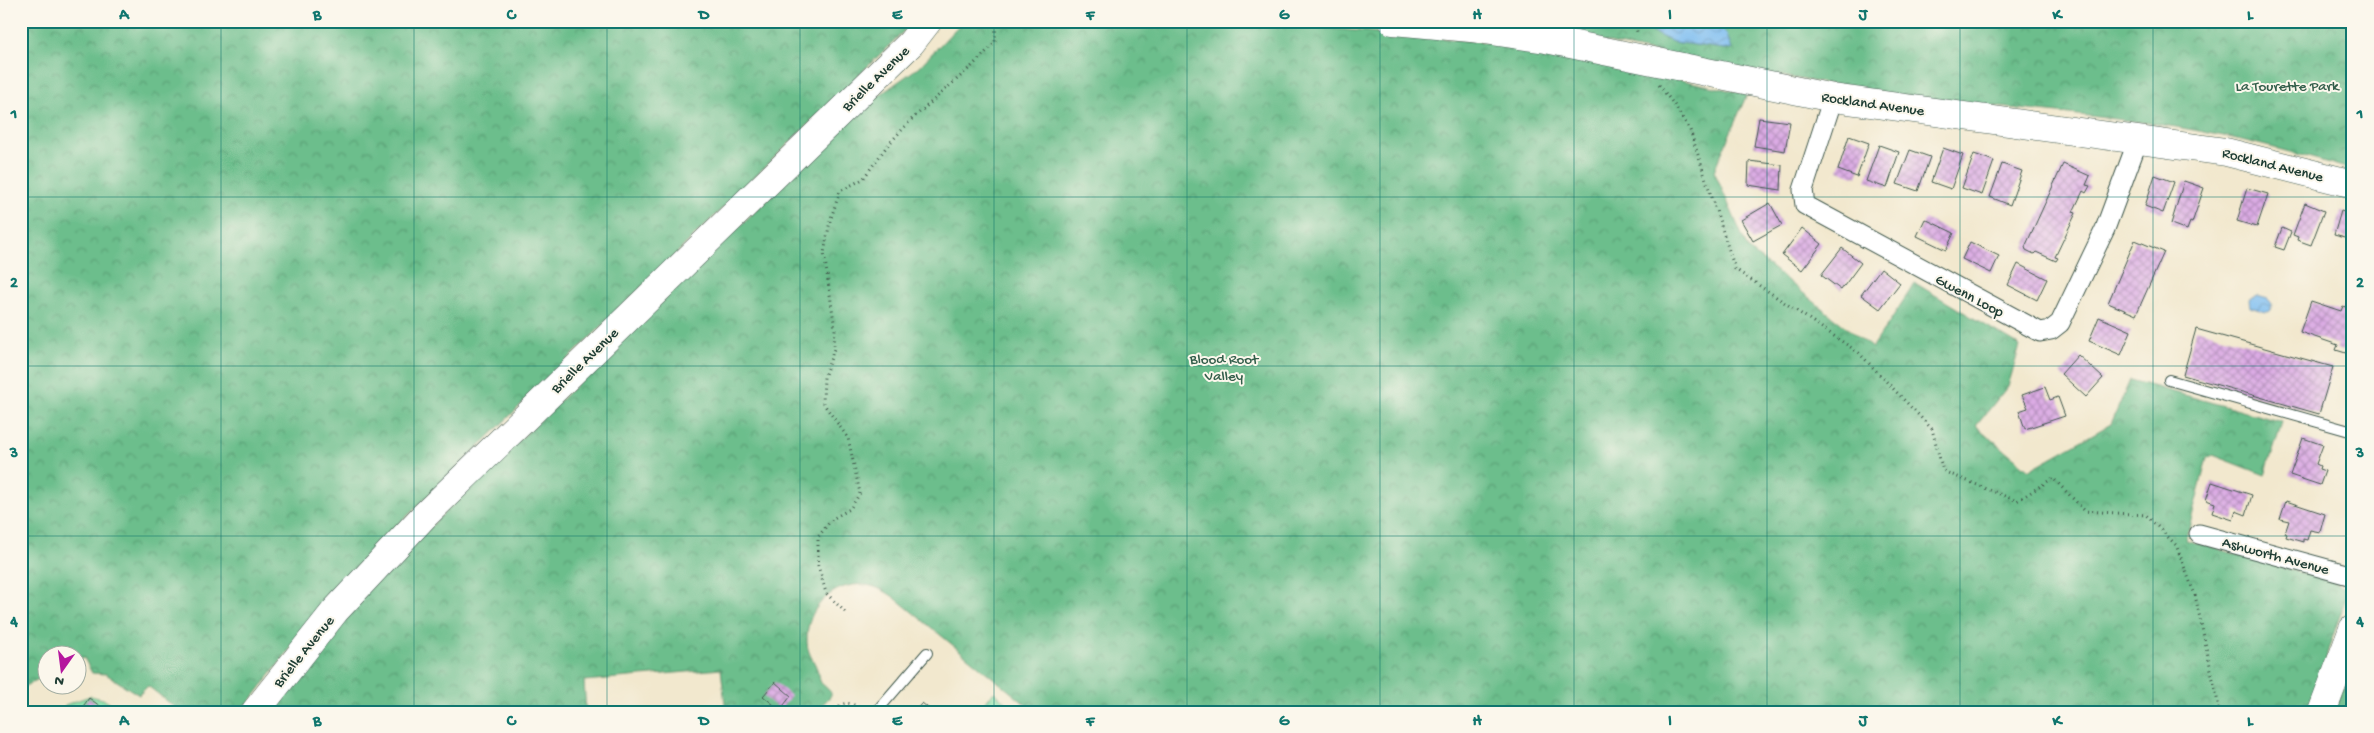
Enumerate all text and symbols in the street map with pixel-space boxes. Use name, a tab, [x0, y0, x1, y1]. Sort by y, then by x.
text: A	[118, 7, 130, 26]
text: B	[312, 7, 322, 26]
text: C	[506, 7, 517, 26]
text: D	[697, 7, 710, 26]
text: E	[892, 7, 903, 26]
text: F	[1085, 7, 1096, 26]
text: G	[1279, 7, 1290, 26]
text: H	[1472, 7, 1482, 26]
text: I	[1668, 7, 1672, 26]
text: J	[1858, 7, 1869, 26]
text: K	[2052, 7, 2064, 26]
text: L	[2247, 7, 2254, 26]
street label: Brielle Avenue	[838, 43, 914, 117]
park label: La Tourette Park	[2235, 78, 2340, 96]
street label: Rockland Avenue	[1820, 89, 1926, 121]
text: 1	[10, 106, 17, 125]
text: 1	[2356, 106, 2363, 125]
street label: Rockland Avenue	[2220, 145, 2325, 187]
street label: Gwenn Loop	[1932, 271, 2007, 323]
text: 2	[10, 275, 18, 294]
text: 2	[2356, 275, 2364, 294]
street label: Brielle Avenue	[547, 325, 623, 399]
park label: Blood Root Valley	[1189, 351, 1260, 386]
text: 3	[9, 445, 18, 464]
text: 3	[2355, 445, 2364, 464]
street label: Ashworth Avenue	[2220, 534, 2331, 580]
street label: Brielle Avenue	[270, 613, 339, 692]
text: 4	[9, 614, 18, 633]
text: 4	[2355, 614, 2364, 633]
north arrow	[38, 646, 88, 696]
text: N	[53, 671, 66, 690]
text: A	[118, 713, 130, 732]
text: B	[312, 713, 322, 732]
text: C	[506, 713, 517, 732]
text: D	[697, 713, 710, 732]
text: E	[892, 713, 903, 732]
text: F	[1085, 713, 1096, 732]
text: G	[1279, 713, 1290, 732]
text: H	[1472, 713, 1482, 732]
text: I	[1668, 713, 1672, 732]
text: J	[1858, 713, 1869, 732]
text: K	[2052, 713, 2064, 732]
text: L	[2247, 713, 2254, 732]

